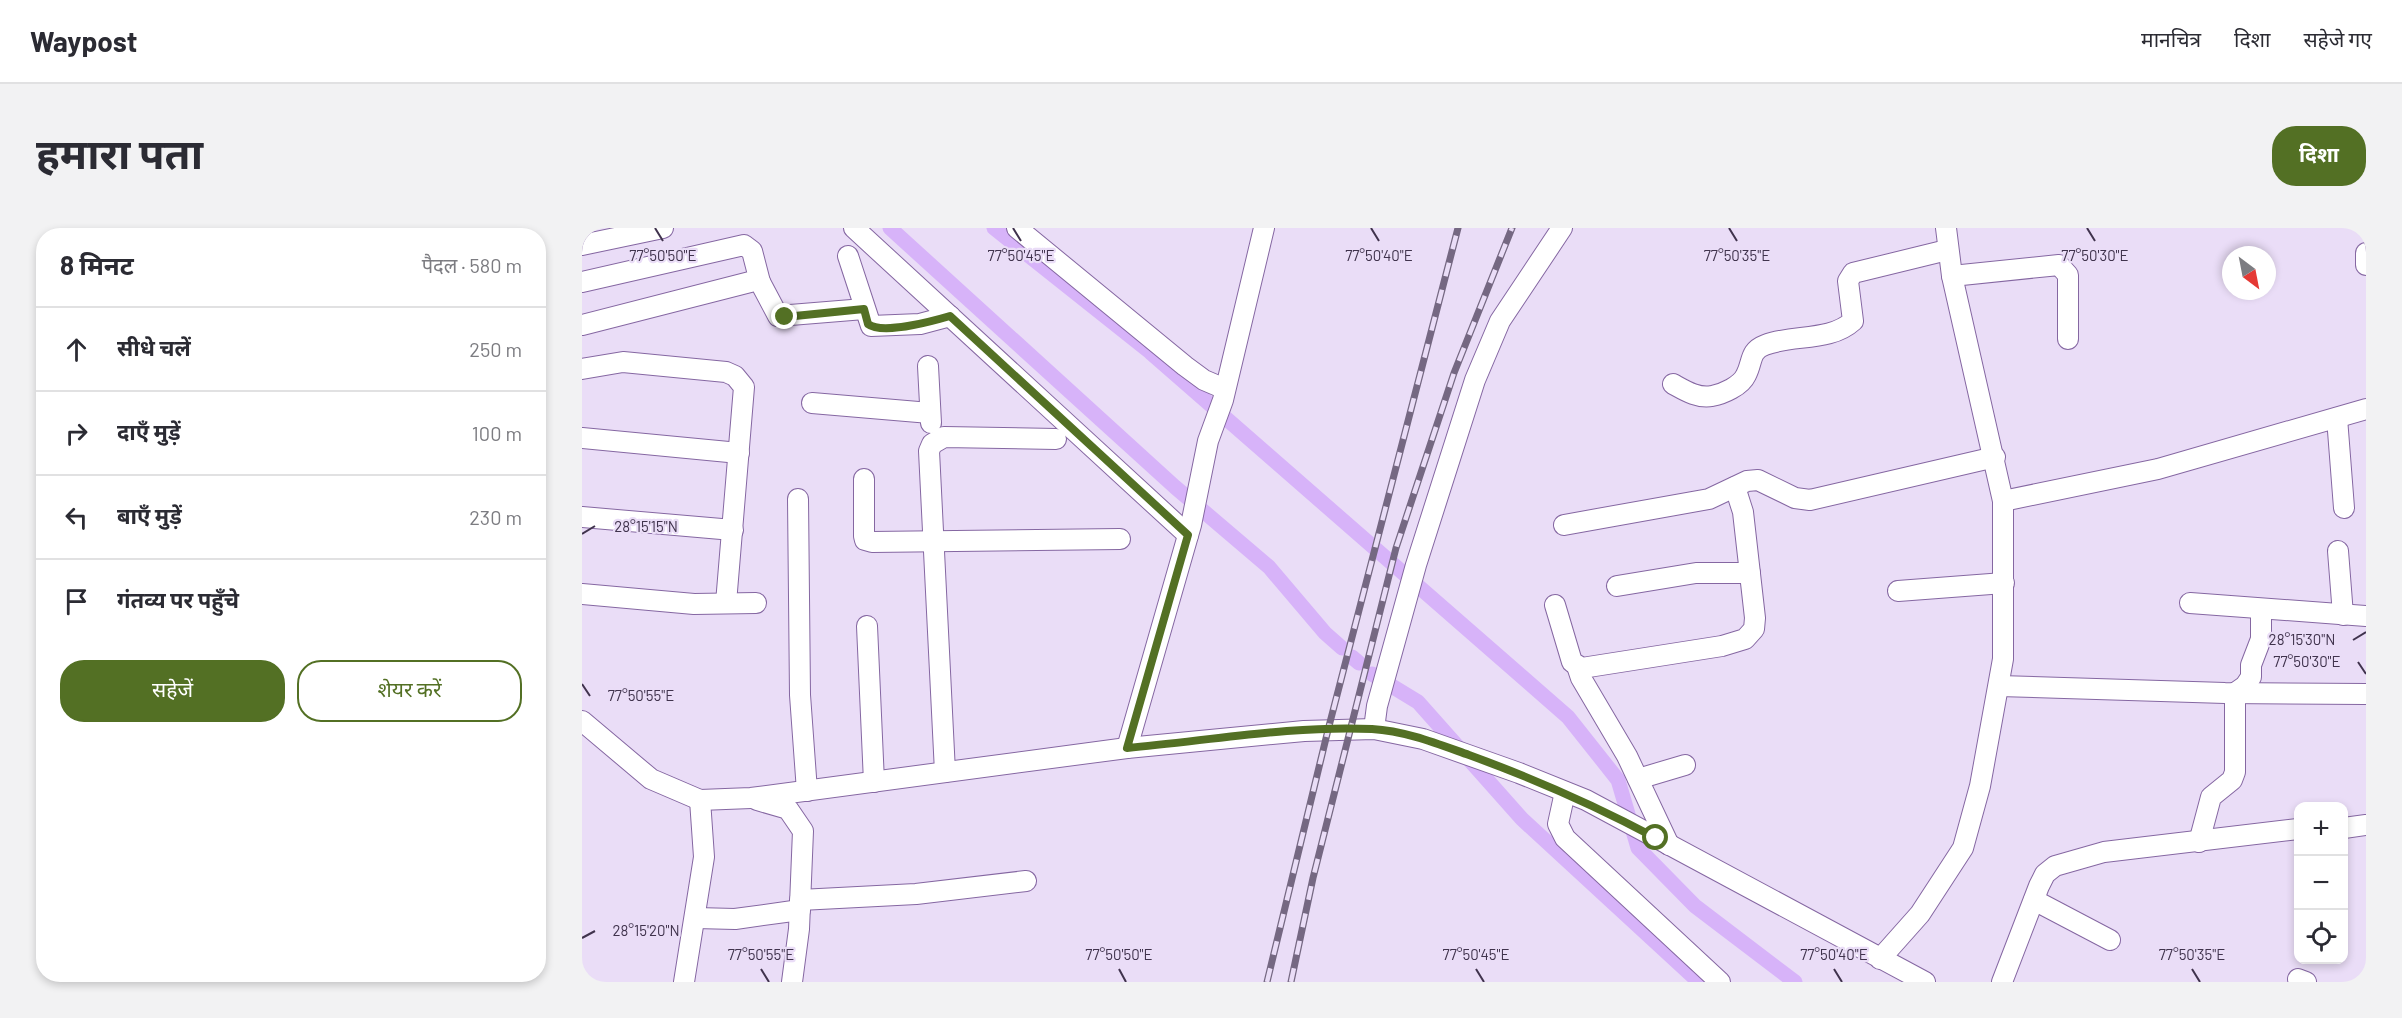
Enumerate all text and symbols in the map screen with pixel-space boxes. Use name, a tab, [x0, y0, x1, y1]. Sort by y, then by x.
text: Waypost	[30, 24, 137, 58]
text: मानचित्र	[2141, 26, 2201, 51]
text: दिशा	[2234, 26, 2270, 51]
text: सहेजे गए	[2303, 26, 2372, 51]
button: दिशा	[2272, 126, 2366, 186]
text: हमारा पता	[36, 127, 203, 177]
text: 77°50'50"E	[629, 246, 697, 264]
text: 77°50'45"E	[988, 246, 1054, 264]
text: 77°50'40"E	[1345, 246, 1413, 264]
text: 77°50'35"E	[1704, 246, 1770, 264]
text: 77°50'30"E	[2061, 246, 2129, 264]
north arrow	[2222, 246, 2276, 300]
text: 8 मिनट	[60, 249, 134, 280]
text: पैदल · 580 m	[422, 253, 522, 277]
route end	[771, 303, 797, 329]
icon: ahead	[60, 333, 93, 366]
text: सीधे चलें	[117, 334, 191, 360]
text: 250 m	[469, 337, 522, 361]
icon: right	[60, 417, 93, 450]
text: दाएँ मुड़ें	[117, 418, 180, 444]
text: 100 m	[472, 421, 522, 445]
icon: left	[60, 501, 93, 534]
text: बाएँ मुड़ें	[117, 502, 182, 528]
text: 230 m	[469, 505, 522, 529]
text: 28°15'15"N	[614, 517, 678, 535]
icon: arrive	[60, 585, 93, 618]
text: गंतव्य पर पहुँचे	[117, 586, 239, 612]
text: 28°15'30"N	[2269, 630, 2335, 648]
text: 77°50'30"E	[2273, 652, 2341, 670]
button: सहेजें	[60, 660, 285, 722]
button: शेयर करें	[297, 660, 522, 722]
text: 77°50'55"E	[608, 686, 674, 704]
map controls	[2294, 802, 2348, 964]
button: +	[2294, 802, 2348, 856]
route start	[1642, 824, 1668, 850]
button: −	[2294, 856, 2348, 910]
button: locate	[2294, 910, 2348, 964]
text: 28°15'20"N	[612, 921, 680, 939]
text: 77°50'55"E	[728, 945, 794, 963]
text: 77°50'50"E	[1085, 945, 1153, 963]
text: 77°50'45"E	[1443, 945, 1509, 963]
text: 77°50'40"E	[1800, 945, 1868, 963]
text: 77°50'35"E	[2159, 945, 2225, 963]

